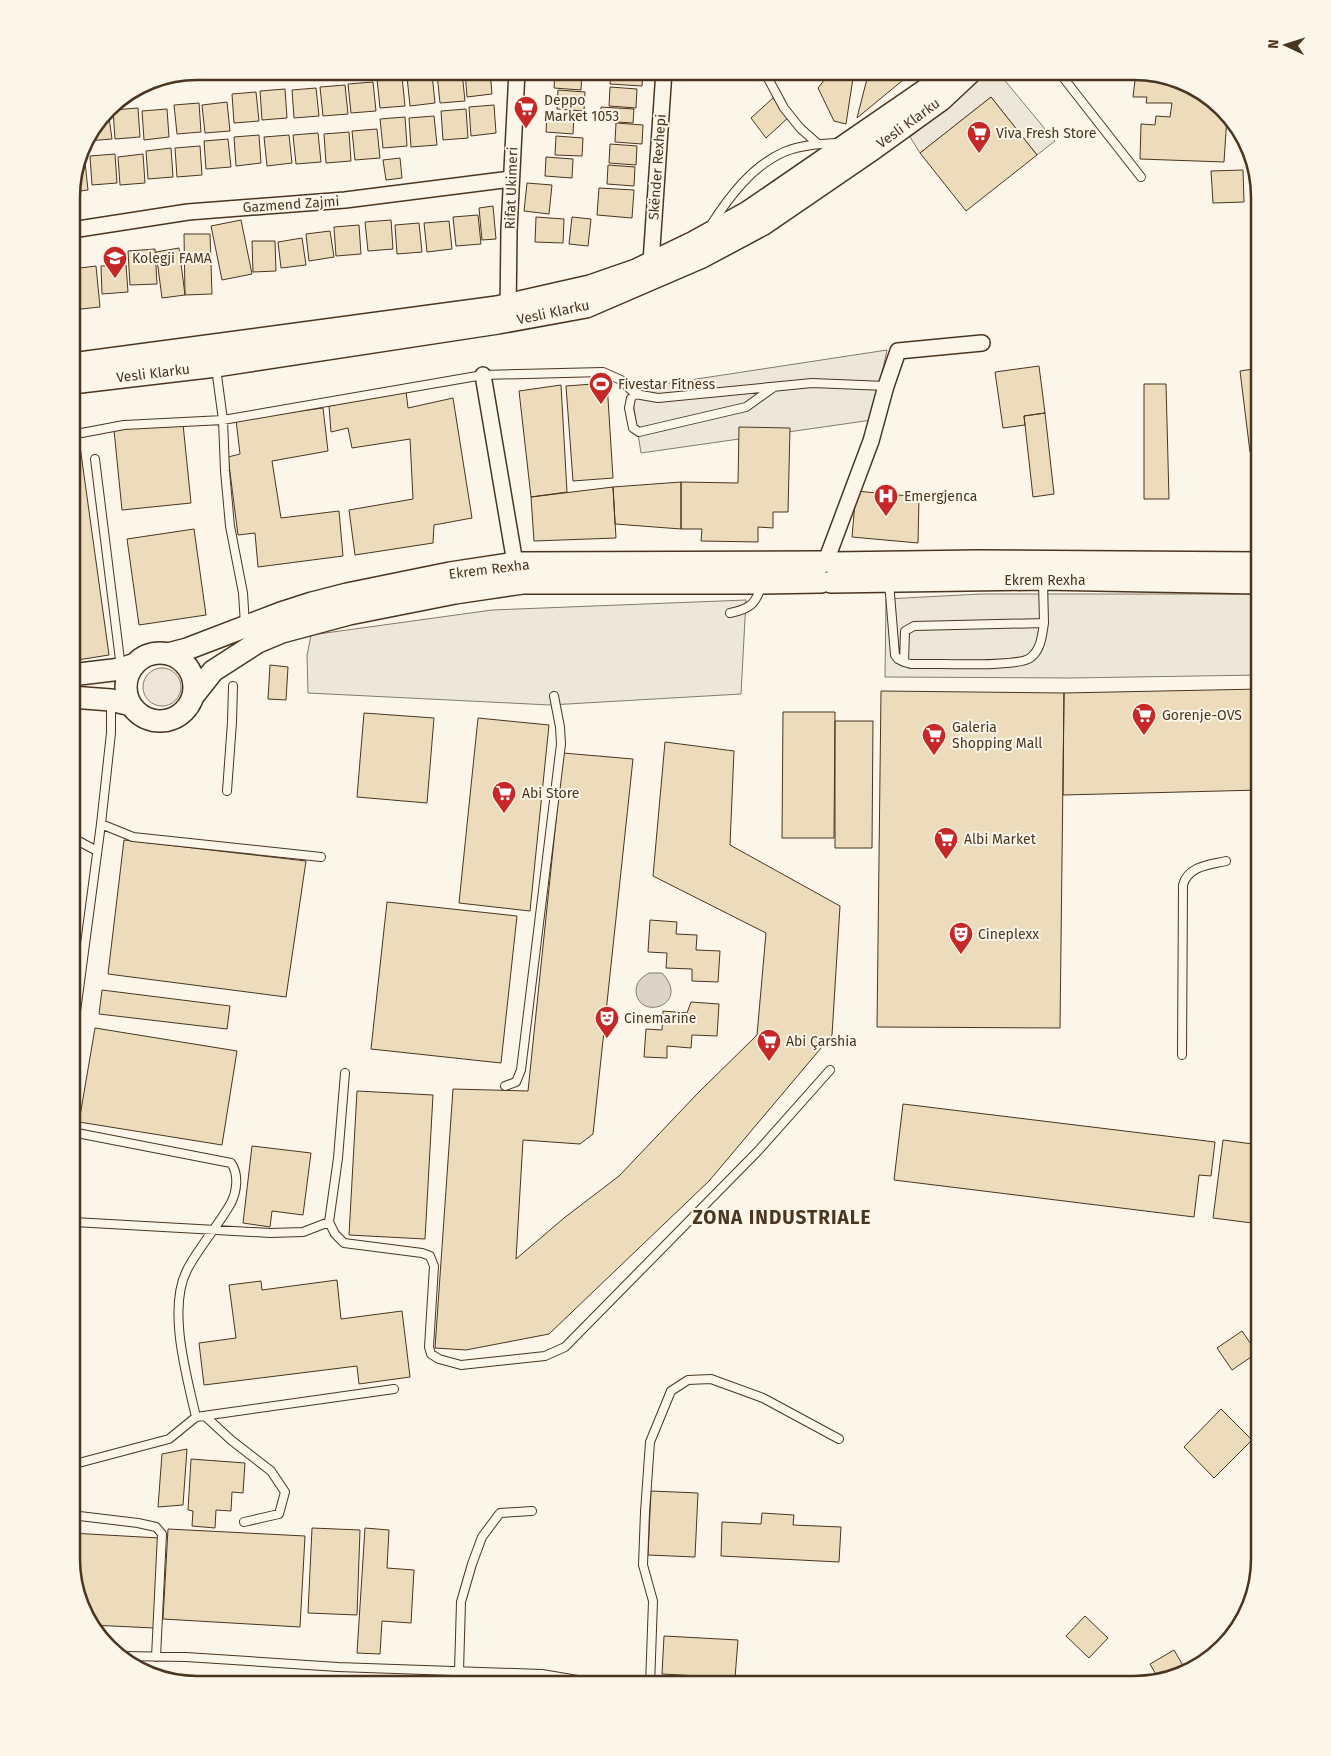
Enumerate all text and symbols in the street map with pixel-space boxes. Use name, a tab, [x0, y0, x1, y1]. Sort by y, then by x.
north arrow	[1261, 20, 1311, 70]
text: N	[1265, 39, 1282, 49]
place label: Deppo Market 1053	[544, 92, 619, 125]
supermarket icon: Deppo Market 1053	[513, 95, 539, 129]
street label: Vesli Klarku	[873, 95, 943, 152]
street label: Skënder Rexhepi	[645, 113, 670, 221]
supermarket icon: Viva Fresh Store	[966, 120, 992, 154]
place label: Viva Fresh Store	[996, 125, 1096, 142]
street label: Rifat Ukimeri	[502, 146, 521, 230]
street label: Gazmend Zajmi	[242, 193, 340, 216]
school or university icon: Kolegji FAMA	[102, 245, 128, 279]
place label: Kolegji FAMA	[132, 250, 212, 267]
street label: Vesli Klarku	[515, 296, 591, 328]
street label: Vesli Klarku	[115, 361, 191, 386]
sports icon: Fivestar Fitness	[588, 371, 614, 405]
place label: Fivestar Fitness	[618, 376, 716, 393]
hospital icon: Emergjenca	[873, 483, 899, 517]
place label: Emergjenca	[904, 488, 977, 505]
street label: Ekrem Rexha	[448, 556, 530, 583]
street label: Ekrem Rexha	[1004, 572, 1086, 589]
supermarket icon: Gorenje-OVS	[1131, 702, 1157, 736]
place label: Gorenje-OVS	[1162, 707, 1242, 724]
place label: Galeria Shopping Mall	[952, 719, 1042, 752]
supermarket icon: Galeria Shopping Mall	[921, 722, 947, 756]
supermarket icon: Abi Store	[491, 780, 517, 814]
place label: Abi Store	[522, 785, 579, 802]
supermarket icon: Albi Market	[933, 826, 959, 860]
place label: Albi Market	[964, 831, 1037, 848]
theatre icon: Cineplexx	[948, 921, 974, 955]
place label: Cineplexx	[978, 926, 1039, 943]
theatre icon: Cinemarine	[594, 1005, 620, 1039]
place label: Cinemarine	[624, 1010, 696, 1027]
supermarket icon: Abi Çarshia	[756, 1028, 782, 1062]
place label: Abi Çarshia	[786, 1033, 857, 1050]
district label: ZONA INDUSTRIALE	[692, 1206, 872, 1229]

